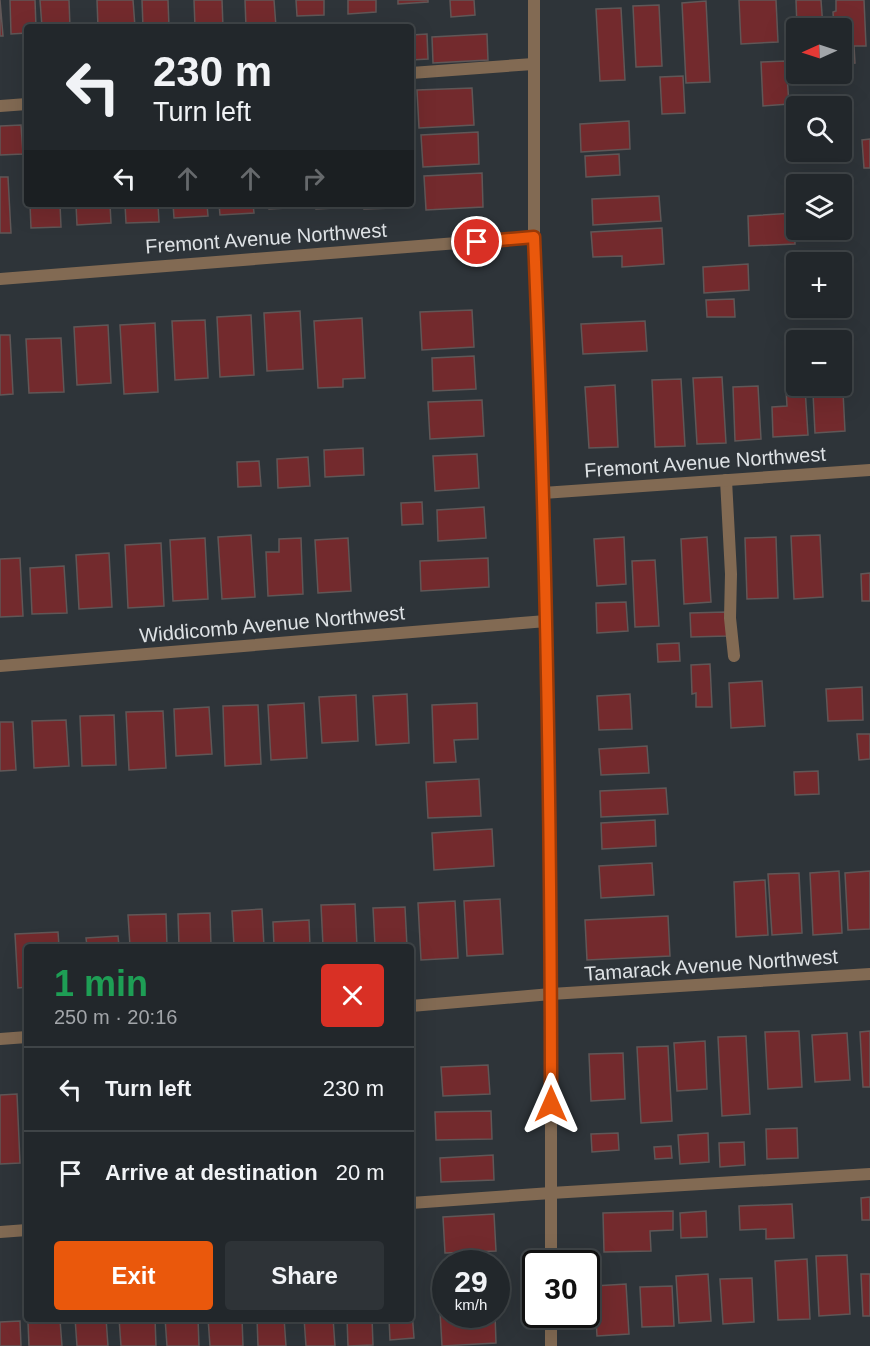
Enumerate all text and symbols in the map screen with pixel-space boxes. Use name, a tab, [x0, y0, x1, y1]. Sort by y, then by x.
north arrow	[786, 18, 852, 84]
map controls	[786, 18, 852, 396]
icon: left	[54, 48, 132, 126]
text: 230 m	[153, 48, 272, 95]
button: search	[786, 96, 852, 162]
text: Turn left	[153, 97, 251, 127]
icon: left	[108, 162, 141, 195]
icon: ahead	[171, 162, 204, 195]
icon: ahead	[234, 162, 267, 195]
icon: right	[297, 162, 330, 195]
button: layers	[786, 174, 852, 240]
pin	[451, 216, 502, 267]
street label: Fremont Avenue Northwest	[145, 219, 388, 257]
icon: arrive	[460, 225, 493, 258]
button: +	[786, 252, 852, 318]
button: −	[786, 330, 852, 396]
street label: Fremont Avenue Northwest	[584, 443, 827, 481]
street label: Widdicomb Avenue Northwest	[138, 601, 406, 647]
street label: Tamarack Avenue Northwest	[583, 945, 839, 985]
text: 1 min	[54, 963, 148, 1004]
button: close	[321, 964, 384, 1027]
text: 250 m · 20:16	[54, 1006, 177, 1028]
position arrow	[519, 1072, 583, 1136]
icon: left	[54, 1073, 87, 1106]
text: Turn left	[105, 1076, 191, 1101]
text: 230 m	[323, 1076, 384, 1101]
icon: arrive	[54, 1157, 87, 1190]
text: Arrive at destination	[105, 1160, 318, 1185]
text: 20 m	[336, 1160, 385, 1185]
button: Exit	[54, 1241, 213, 1310]
button: Share	[225, 1241, 384, 1310]
speed limit sign: 30	[522, 1250, 600, 1328]
text: 29	[454, 1265, 488, 1298]
text: km/h	[455, 1296, 487, 1313]

